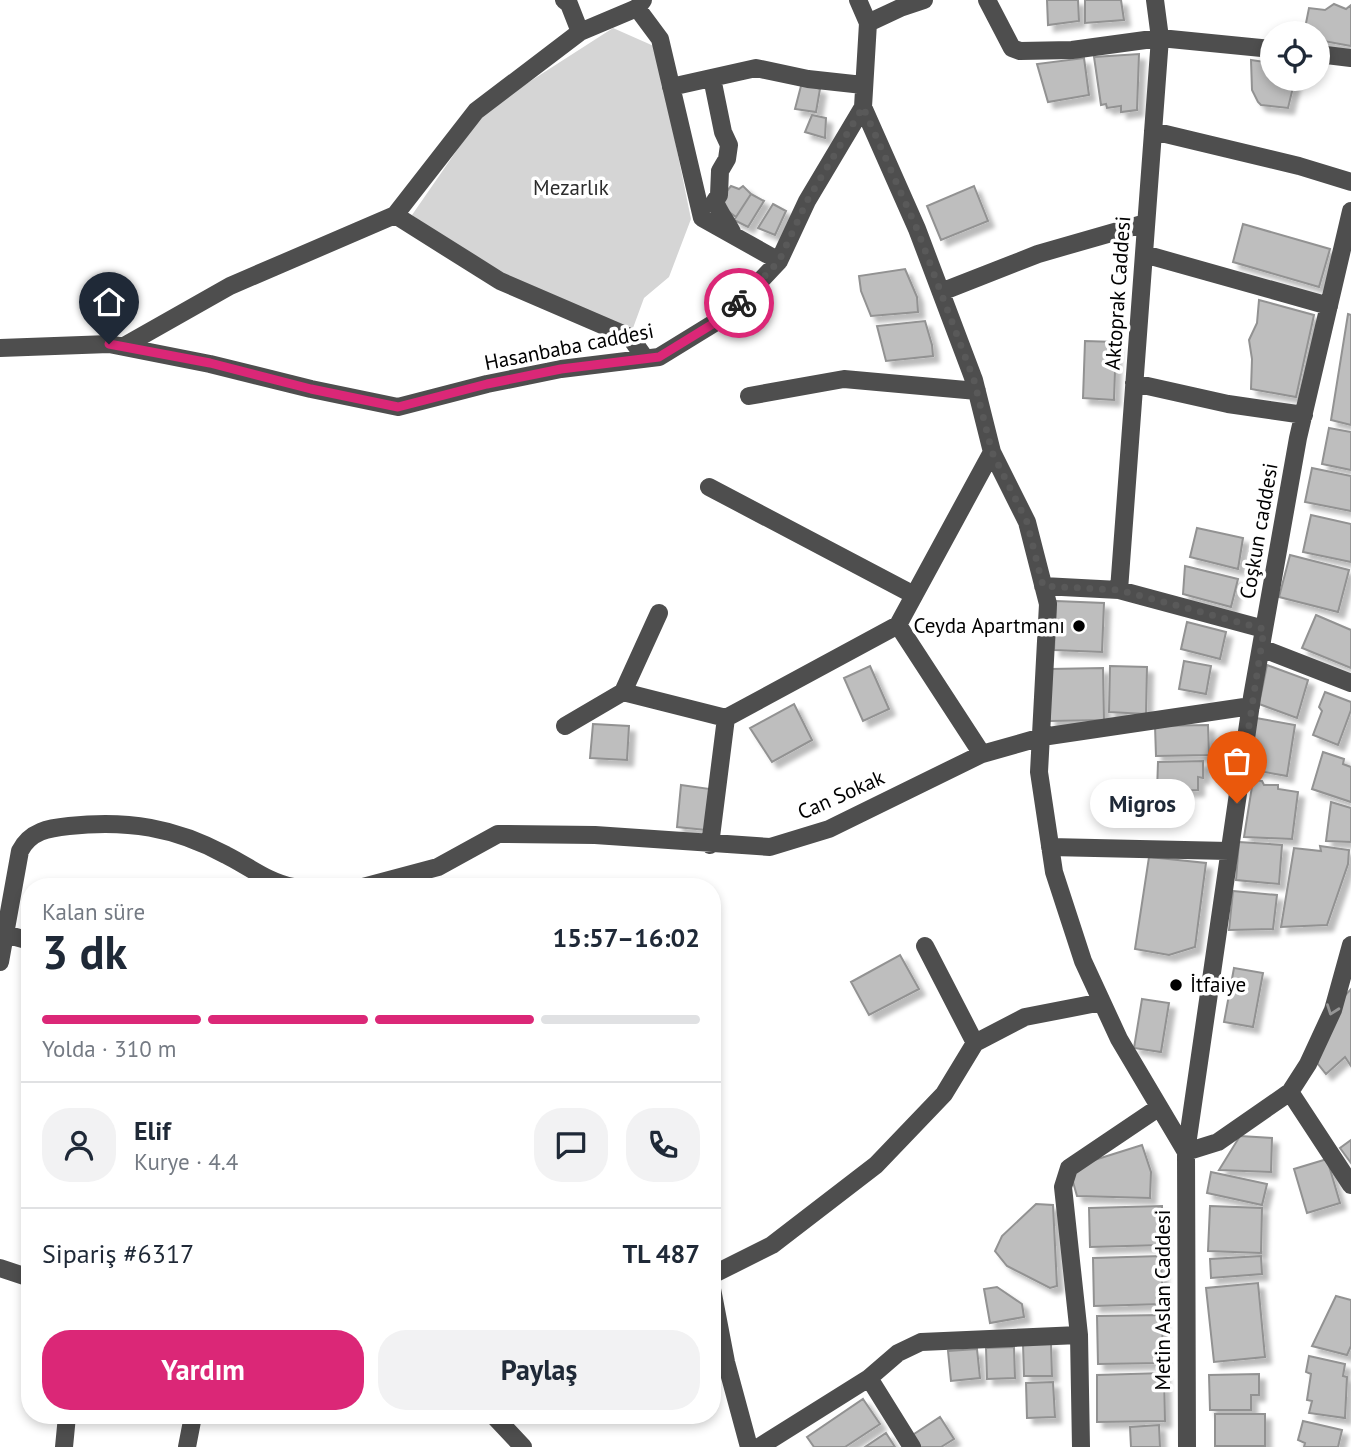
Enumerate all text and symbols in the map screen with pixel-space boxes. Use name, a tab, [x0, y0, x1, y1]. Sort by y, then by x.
map controls	[1260, 21, 1330, 91]
button: locate	[1260, 21, 1330, 91]
park label: Mezarlık	[533, 174, 609, 201]
street label: Aktoprak Caddesi	[1099, 215, 1136, 371]
courier	[704, 268, 774, 338]
pin	[79, 272, 139, 344]
icon: home	[90, 283, 128, 321]
icon: bike	[720, 284, 758, 322]
street label: Hasanbaba caddesi	[482, 317, 656, 376]
street label: Coşkun caddesi	[1233, 461, 1284, 601]
place label: Ceyda Apartmanı	[914, 612, 1065, 639]
marker: Ceyda Apartmanı	[1071, 618, 1087, 634]
pin	[1207, 731, 1267, 803]
icon: bag	[1218, 742, 1256, 780]
street label: Can Sokak	[793, 763, 888, 826]
callout: Migros	[1090, 778, 1195, 828]
text: Migros	[1109, 789, 1176, 818]
text: Kalan süre	[42, 897, 145, 926]
text: 15:57–16:02	[553, 921, 700, 954]
text: 3 dk	[42, 922, 127, 982]
place label: İtfaiye	[1190, 971, 1246, 998]
marker: İtfaiye	[1168, 977, 1184, 993]
one-way arrow	[1326, 1004, 1340, 1016]
text: Yolda · 310 m	[42, 1034, 177, 1063]
button: person	[42, 1108, 116, 1182]
button: chat	[534, 1108, 608, 1182]
button: phone	[626, 1108, 700, 1182]
text: Elif	[134, 1114, 171, 1147]
text: Kurye · 4.4	[134, 1147, 238, 1176]
street label: Metin Aslan Caddesi	[1149, 1210, 1176, 1391]
text: Sipariş #6317	[42, 1237, 194, 1270]
text: TL 487	[622, 1237, 700, 1270]
button: Yardım	[42, 1330, 364, 1410]
button: Paylaş	[378, 1330, 700, 1410]

